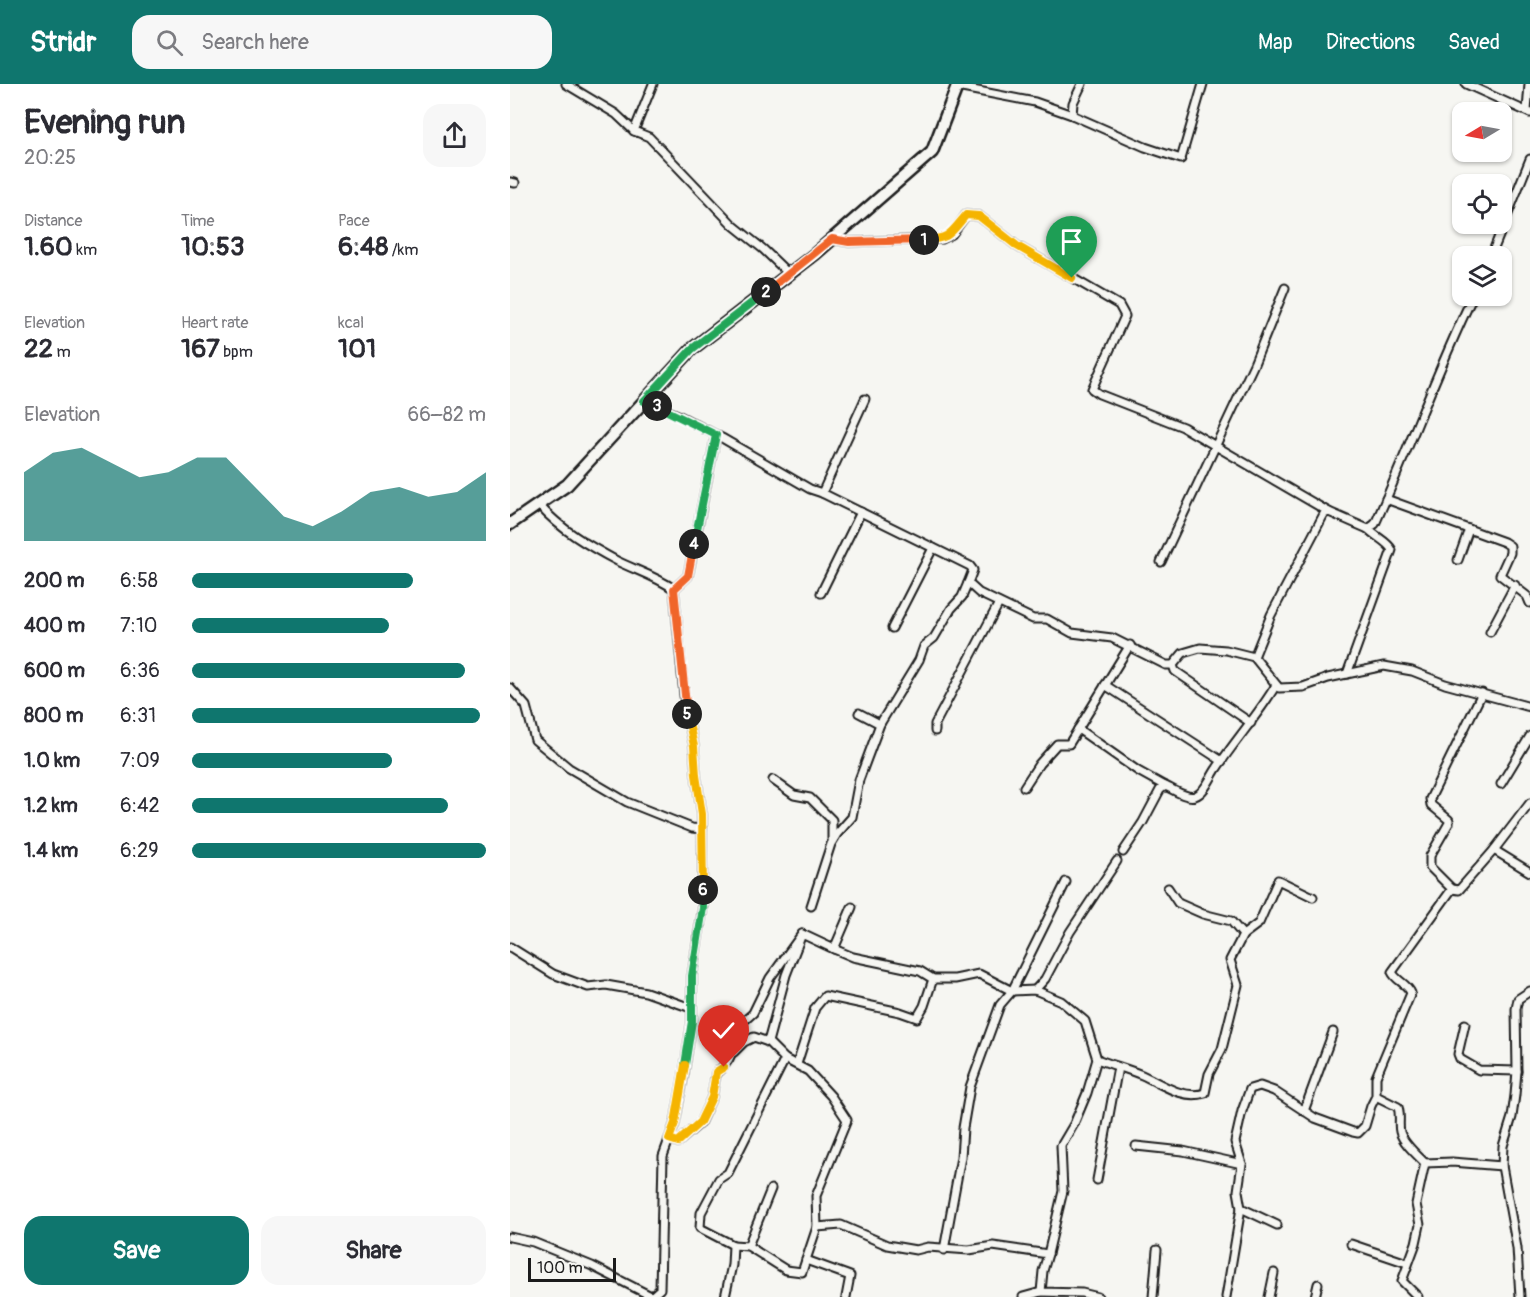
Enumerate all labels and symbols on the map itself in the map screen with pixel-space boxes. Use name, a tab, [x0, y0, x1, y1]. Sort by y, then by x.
north arrow	[1452, 102, 1512, 162]
pin	[1046, 216, 1097, 278]
pin: 1	[909, 225, 939, 255]
pin: 2	[751, 277, 781, 307]
pin: 3	[642, 391, 672, 421]
pin: 4	[679, 529, 709, 559]
pin: 5	[672, 699, 702, 729]
pin: 6	[688, 875, 718, 905]
pin	[698, 1005, 749, 1067]
scale bar	[528, 1255, 616, 1282]

